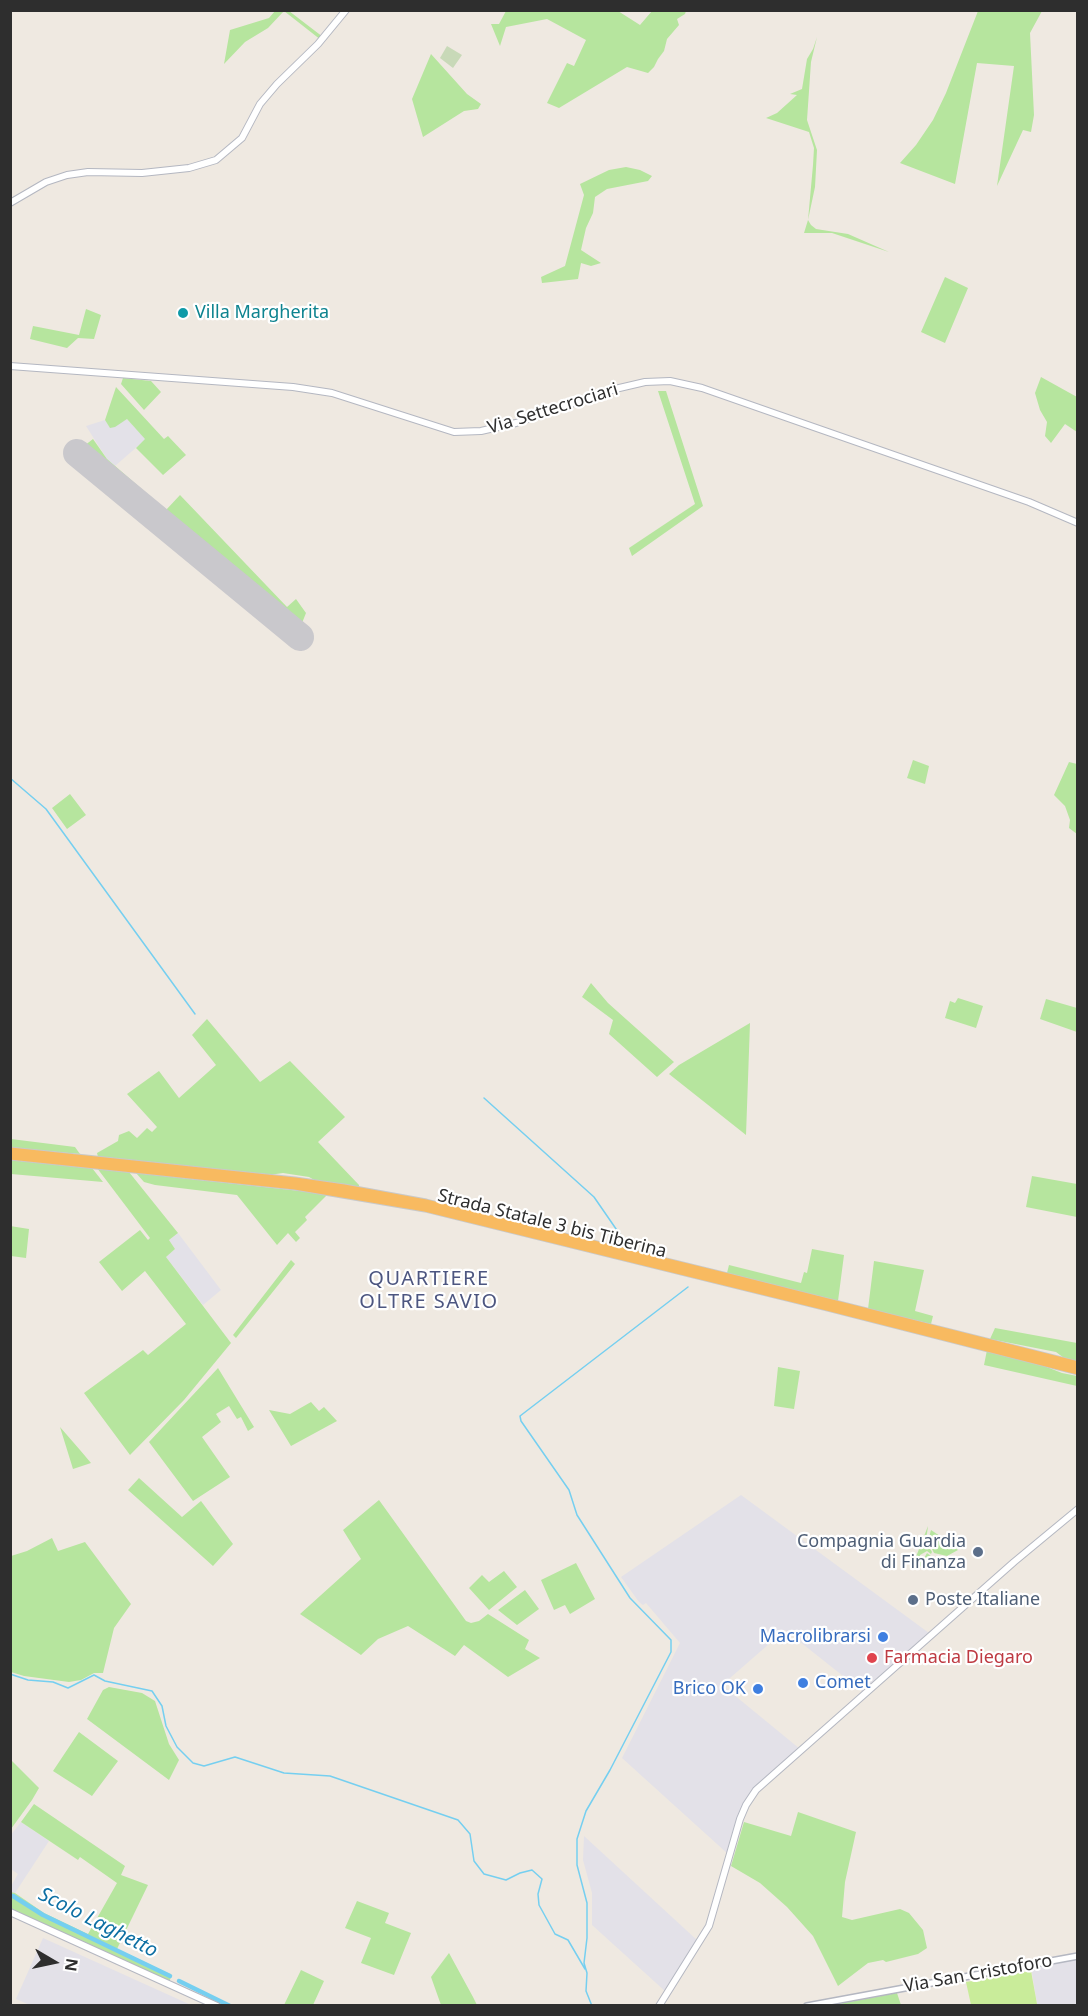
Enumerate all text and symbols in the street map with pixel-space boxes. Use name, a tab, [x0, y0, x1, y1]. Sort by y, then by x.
place label: Villa Margherita	[195, 302, 329, 324]
marker: Villa Margherita	[176, 306, 190, 320]
street label: Via Settecrociari	[485, 379, 621, 439]
street label: Strada Statale 3 bis Tiberina	[435, 1185, 669, 1263]
district label: QUARTIERE OLTRE SAVIO	[359, 1267, 499, 1314]
place label: Compagnia Guardia di Finanza	[797, 1531, 966, 1574]
marker: Compagnia Guardia di Finanza	[971, 1545, 985, 1559]
place label: Poste Italiane	[925, 1589, 1040, 1611]
marker: Poste Italiane	[906, 1593, 920, 1607]
place label: Macrolibrarsi	[760, 1626, 871, 1648]
marker: Macrolibrarsi	[876, 1630, 890, 1644]
place label: Farmacia Diegaro	[884, 1647, 1033, 1669]
marker: Farmacia Diegaro	[865, 1651, 879, 1665]
place label: Comet	[815, 1672, 871, 1694]
marker: Comet	[796, 1676, 810, 1690]
place label: Brico OK	[673, 1678, 746, 1700]
marker: Brico OK	[751, 1682, 765, 1696]
water label: Scolo Laghetto	[34, 1883, 162, 1963]
north arrow	[24, 1932, 84, 1992]
street label: Via San Cristoforo	[902, 1950, 1054, 1998]
text: N	[60, 1957, 84, 1973]

